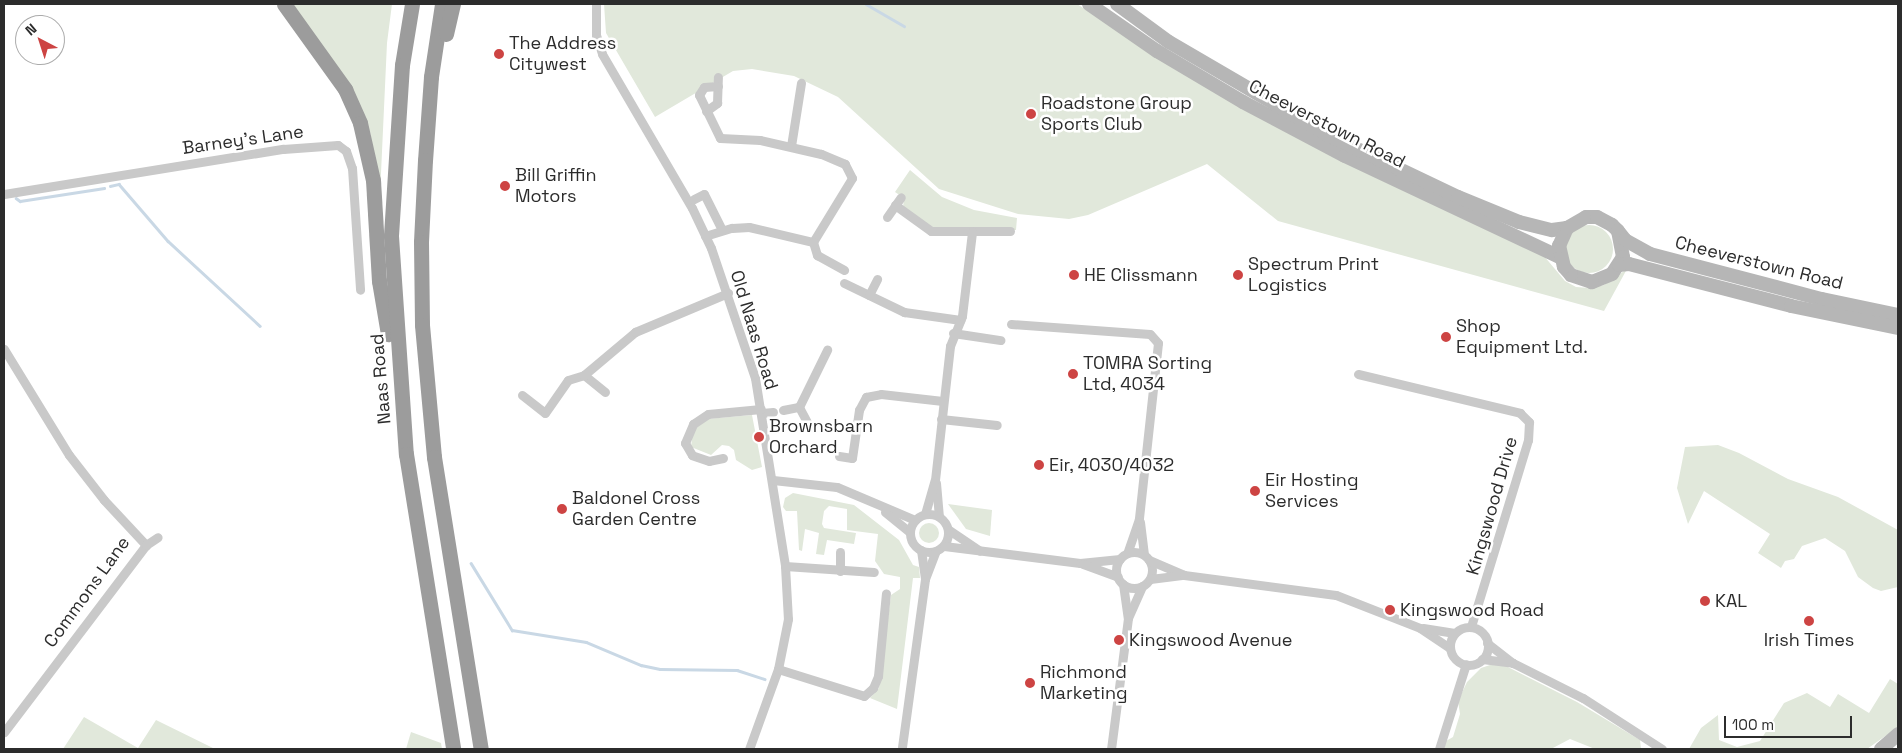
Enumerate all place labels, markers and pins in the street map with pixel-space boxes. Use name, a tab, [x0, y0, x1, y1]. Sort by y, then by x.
place label: The Address Citywest	[509, 33, 617, 76]
marker: The Address Citywest	[493, 48, 505, 60]
place label: Roadstone Group Sports Club	[1041, 93, 1192, 136]
marker: Roadstone Group Sports Club	[1025, 108, 1037, 120]
place label: Bill Griffin Motors	[515, 165, 597, 208]
marker: Bill Griffin Motors	[499, 180, 511, 192]
place label: Spectrum Print Logistics	[1248, 254, 1379, 296]
place label: HE Clissmann	[1084, 264, 1198, 286]
marker: HE Clissmann	[1068, 269, 1080, 281]
marker: Spectrum Print Logistics	[1232, 269, 1244, 281]
place label: Shop Equipment Ltd.	[1456, 316, 1588, 358]
marker: Shop Equipment Ltd.	[1440, 331, 1452, 343]
place label: TOMRA Sorting Ltd, 4034	[1083, 353, 1212, 396]
marker: TOMRA Sorting Ltd, 4034	[1067, 368, 1079, 380]
place label: Brownsbarn Orchard	[769, 416, 873, 458]
marker: Brownsbarn Orchard	[753, 431, 765, 443]
place label: Eir, 4030/4032	[1049, 454, 1175, 476]
marker: Eir, 4030/4032	[1033, 459, 1045, 471]
place label: Eir Hosting Services	[1265, 470, 1358, 512]
marker: Eir Hosting Services	[1249, 485, 1261, 497]
place label: Baldonel Cross Garden Centre	[572, 488, 700, 530]
marker: Baldonel Cross Garden Centre	[556, 503, 568, 515]
place label: KAL	[1715, 590, 1747, 612]
marker: KAL	[1699, 595, 1711, 607]
place label: Kingswood Road	[1400, 599, 1544, 621]
marker: Kingswood Road	[1384, 604, 1396, 616]
marker: Irish Times	[1803, 615, 1815, 627]
place label: Kingswood Avenue	[1129, 629, 1293, 651]
place label: Irish Times	[1763, 629, 1855, 651]
marker: Kingswood Avenue	[1113, 634, 1125, 646]
place label: Richmond Marketing	[1040, 662, 1127, 704]
marker: Richmond Marketing	[1024, 677, 1036, 689]

